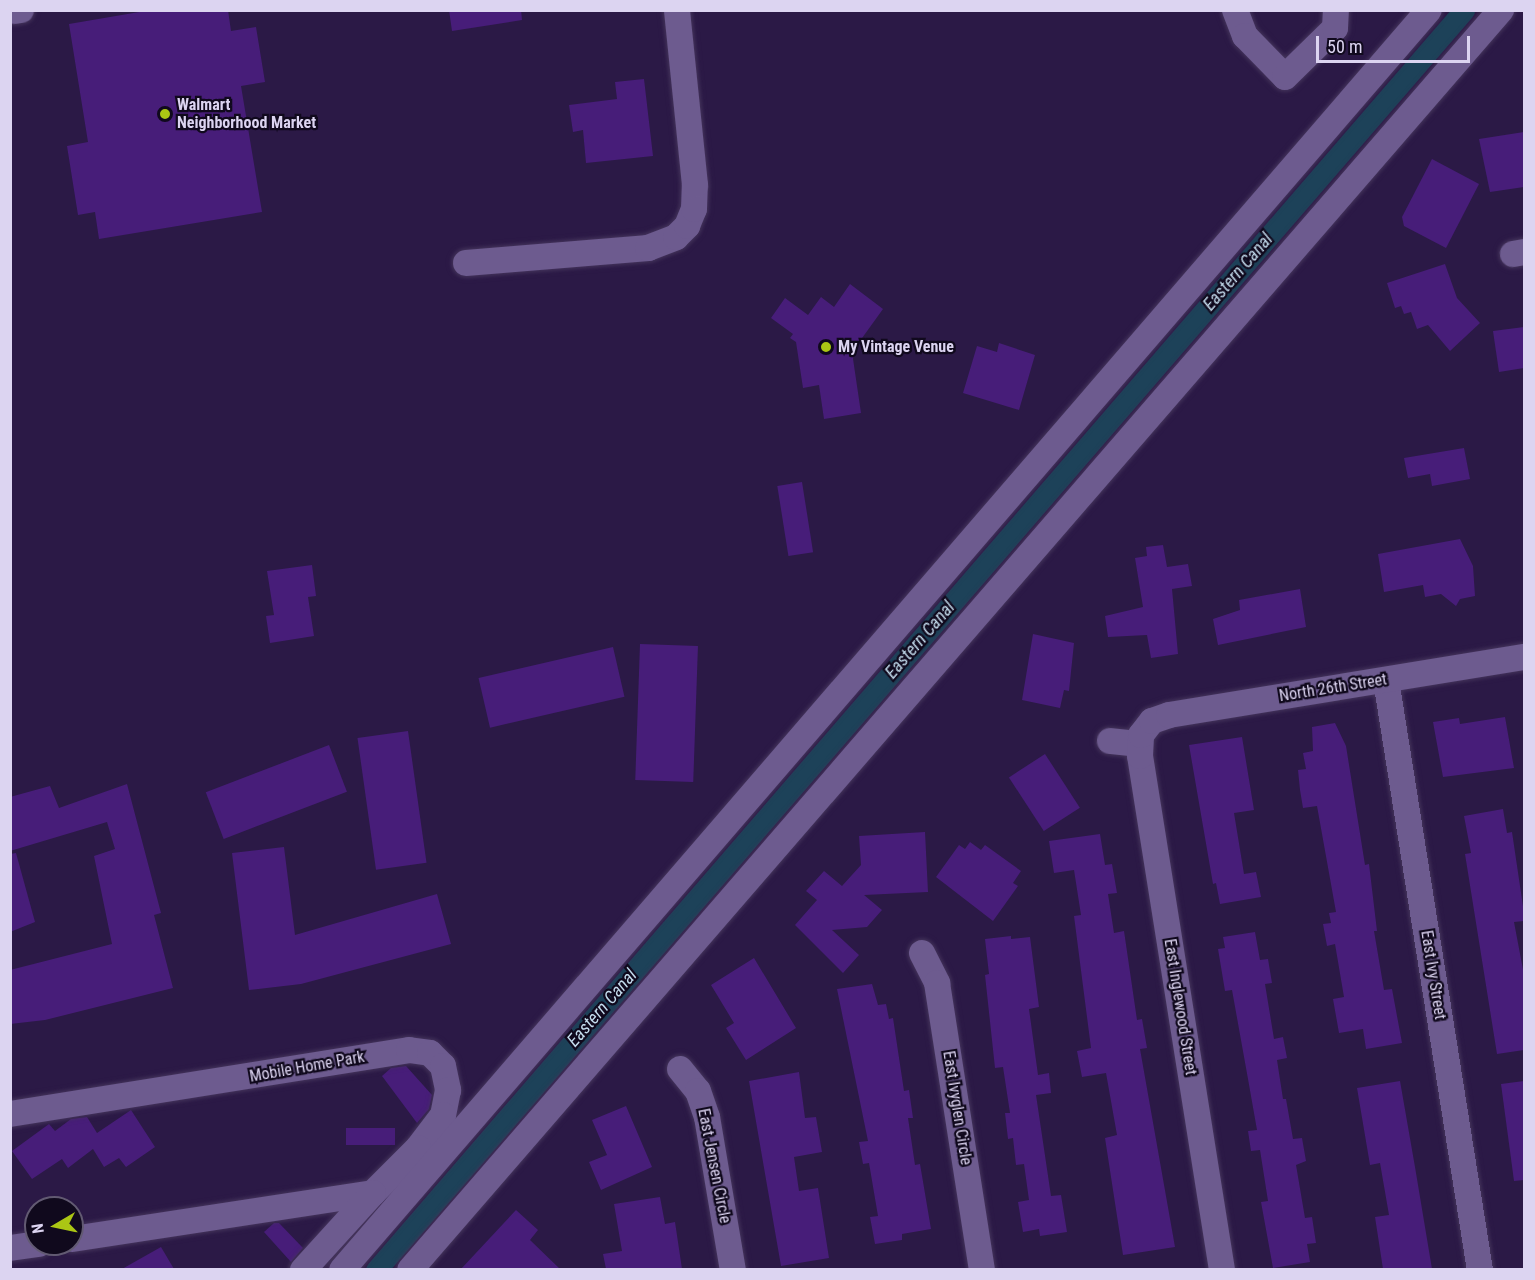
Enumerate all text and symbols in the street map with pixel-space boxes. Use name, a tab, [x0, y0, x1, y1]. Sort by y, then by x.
scale bar	[1319, 24, 1474, 62]
text: 50 m	[1327, 36, 1362, 57]
place label: Walmart Neighborhood Market	[177, 95, 316, 133]
marker: Walmart Neighborhood Market	[158, 107, 172, 121]
water label: Eastern Canal	[1199, 229, 1277, 315]
place label: My Vintage Venue	[838, 337, 954, 357]
marker: My Vintage Venue	[819, 340, 833, 354]
water label: Eastern Canal	[881, 597, 959, 683]
street label: North 26th Street	[1278, 670, 1388, 706]
street label: East Ivy Street	[1416, 929, 1450, 1021]
street label: East Inglewood Street	[1160, 937, 1200, 1077]
water label: Eastern Canal	[563, 965, 641, 1051]
street label: Mobile Home Park	[248, 1047, 366, 1087]
street label: East Ivyglen Circle	[939, 1050, 975, 1166]
street label: East Jensen Circle	[693, 1107, 735, 1225]
north arrow	[24, 1196, 84, 1256]
text: N	[28, 1222, 48, 1235]

